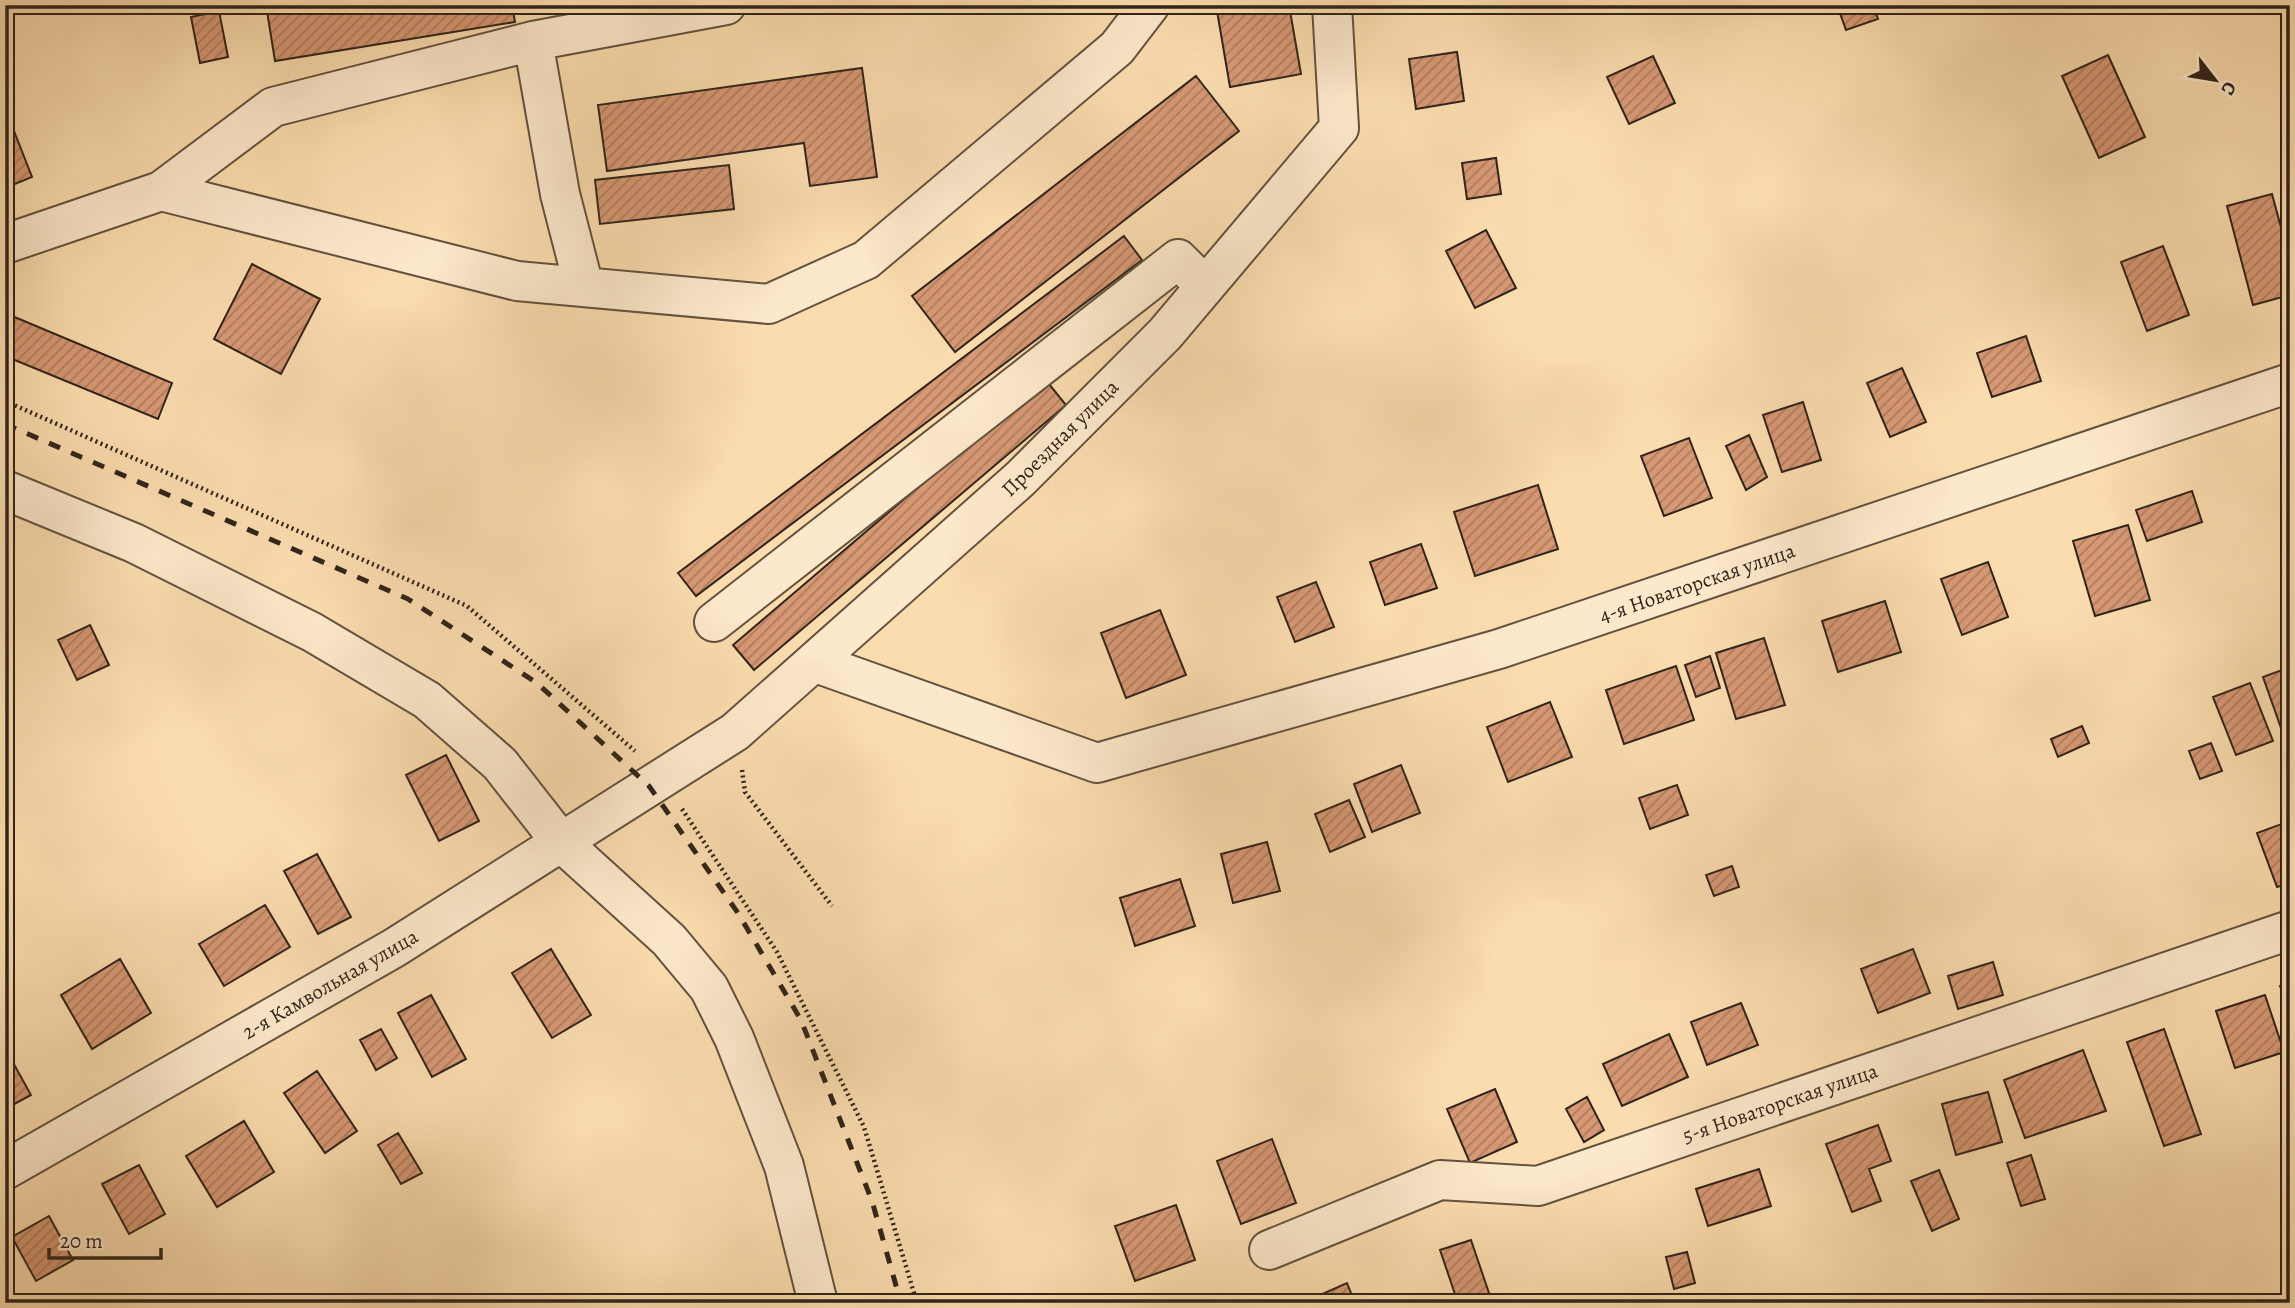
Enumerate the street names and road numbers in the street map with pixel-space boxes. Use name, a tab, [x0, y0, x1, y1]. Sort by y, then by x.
street label: Проездная улица	[995, 373, 1125, 503]
street label: 4-я Новаторская улица	[1595, 536, 1799, 630]
street label: 2-я Камвольная улица	[237, 922, 423, 1046]
street label: 5-я Новаторская улица	[1679, 1056, 1882, 1150]

